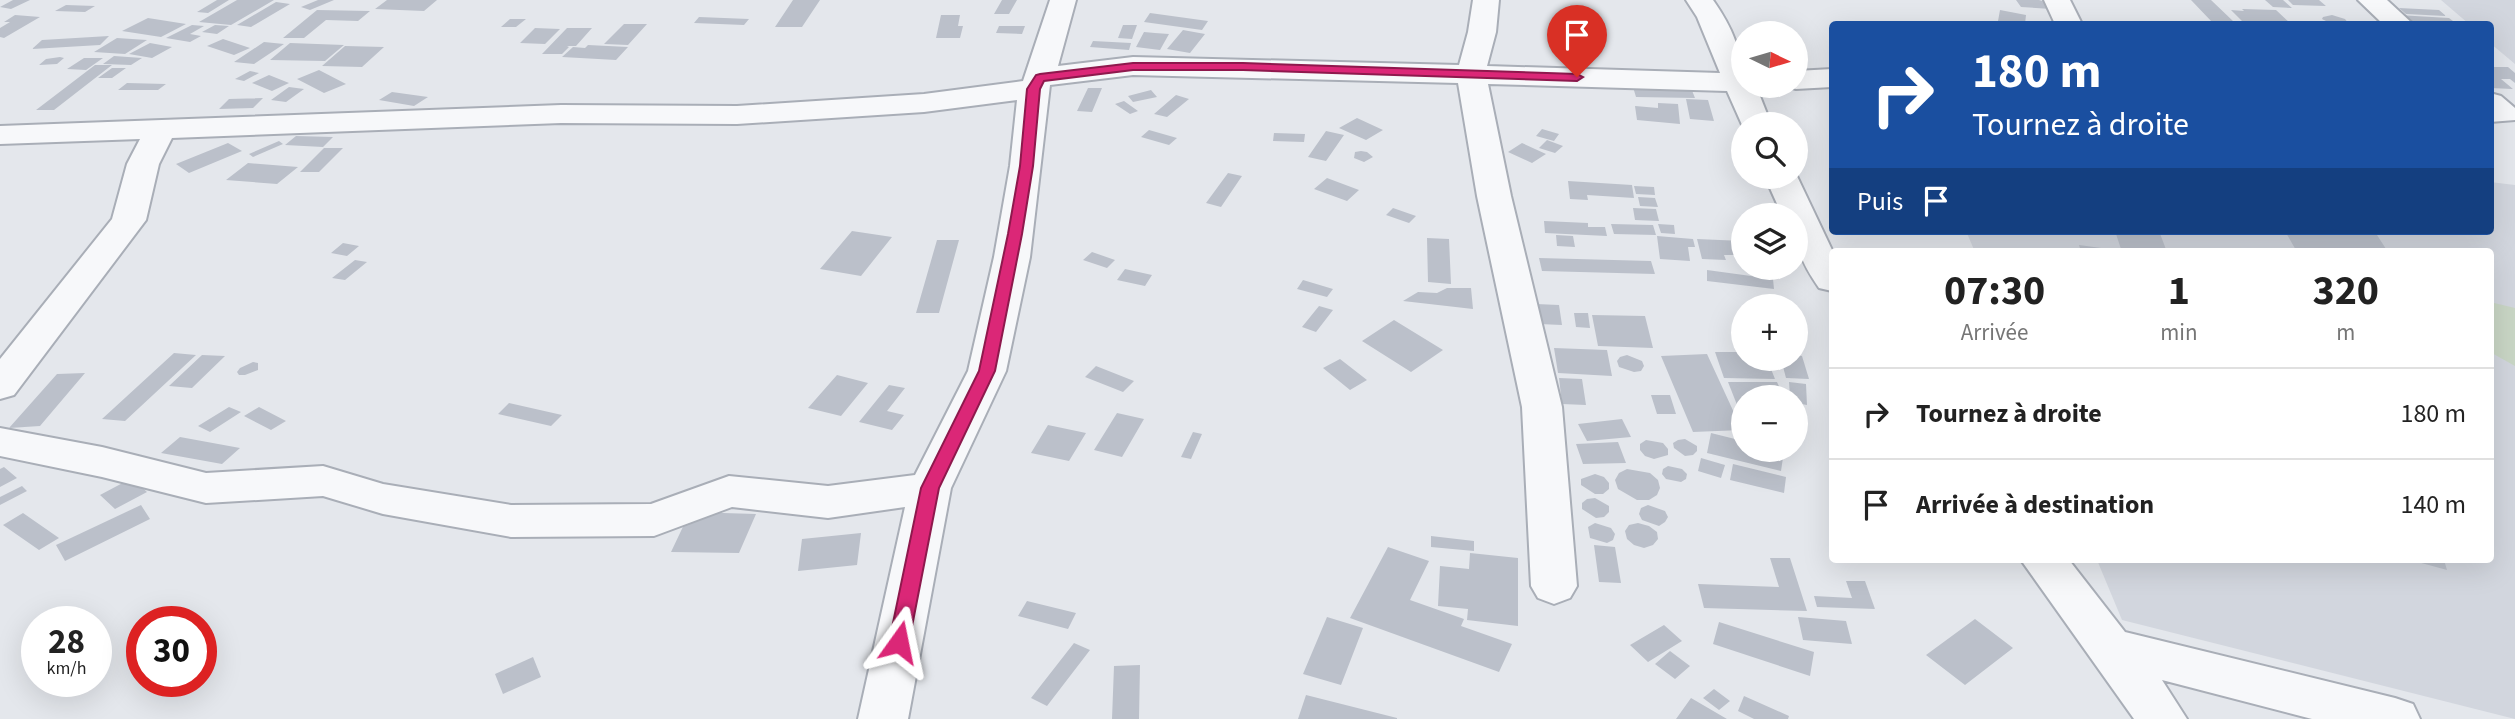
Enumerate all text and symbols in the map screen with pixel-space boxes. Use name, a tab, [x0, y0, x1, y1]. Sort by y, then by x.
pin	[1547, 5, 1607, 77]
icon: arrive	[1558, 16, 1596, 54]
north arrow	[1731, 21, 1808, 98]
map controls	[1731, 21, 1808, 462]
text: 180 m	[1972, 37, 2101, 107]
icon: right	[1857, 49, 1948, 140]
text: Tournez à droite	[1972, 102, 2189, 148]
button: search	[1731, 112, 1808, 189]
icon: arrive	[1917, 182, 1955, 220]
text: Puis	[1857, 183, 1903, 220]
button: layers	[1731, 203, 1808, 280]
text: 07:30	[1944, 261, 2045, 321]
text: 1	[2168, 261, 2190, 321]
text: 320	[2312, 261, 2379, 321]
button: +	[1731, 294, 1808, 371]
text: Arrivée	[1961, 316, 2028, 349]
text: min	[2160, 316, 2198, 349]
text: m	[2336, 316, 2355, 349]
button: −	[1731, 385, 1808, 462]
icon: right	[1857, 395, 1895, 433]
text: Tournez à droite	[1916, 395, 2102, 432]
text: 180 m	[2400, 395, 2466, 432]
icon: arrive	[1857, 486, 1895, 524]
text: Arrivée à destination	[1916, 486, 2154, 523]
text: 140 m	[2400, 486, 2466, 523]
position arrow	[862, 605, 936, 679]
speed limit sign: 30	[126, 606, 217, 697]
text: 28	[48, 617, 85, 667]
text: km/h	[47, 656, 86, 681]

